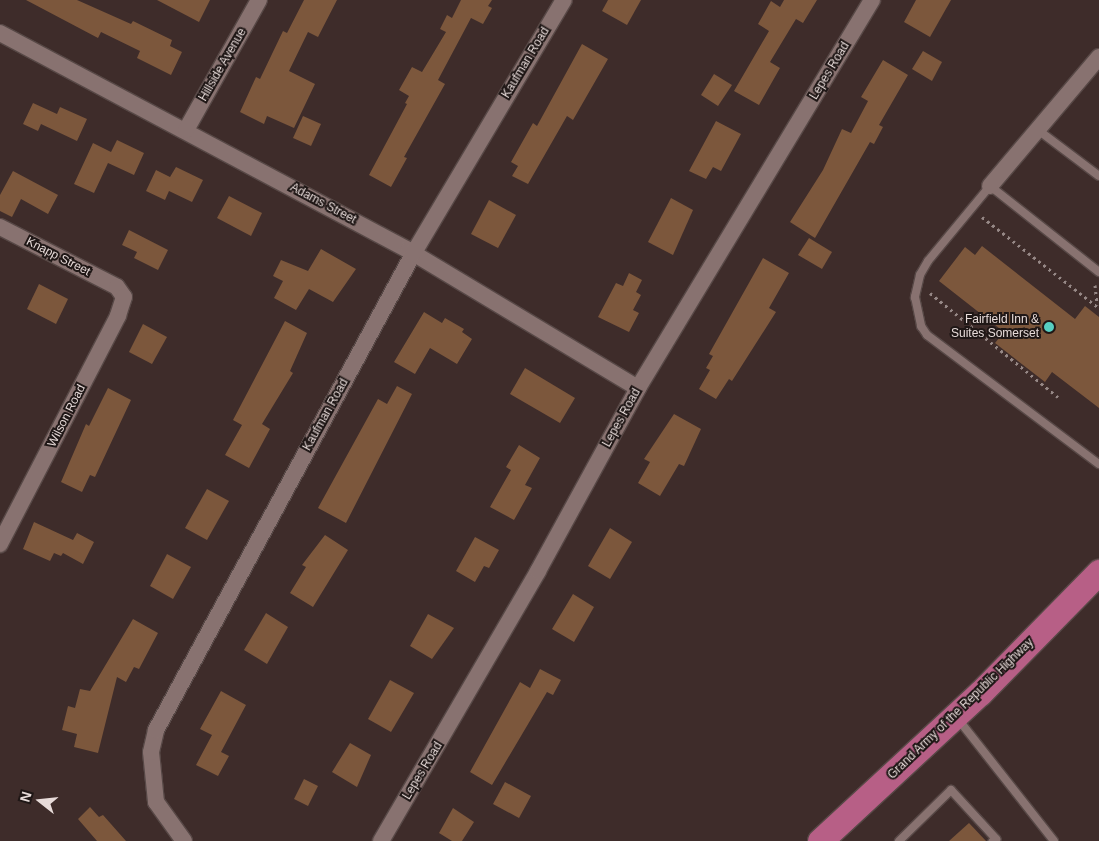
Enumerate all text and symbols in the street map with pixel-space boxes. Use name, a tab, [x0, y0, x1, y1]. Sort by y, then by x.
street label: Kaufman Road	[499, 25, 553, 101]
street label: Hillside Avenue	[196, 26, 250, 104]
street label: Lepes Road	[807, 40, 853, 102]
street label: Adams Street	[288, 181, 358, 227]
street label: Knapp Street	[24, 235, 92, 279]
place label: Fairfield Inn & Suites Somerset	[951, 313, 1039, 341]
marker: Fairfield Inn & Suites Somerset	[1043, 321, 1055, 333]
street label: Kaufman Road	[300, 377, 352, 453]
street label: Wilson Road	[45, 382, 89, 450]
street label: Lepes Road	[600, 386, 644, 450]
street label: Grand Army of the Republic Highway	[885, 635, 1037, 783]
street label: Lepes Road	[400, 740, 446, 802]
north arrow	[15, 776, 65, 826]
text: N	[16, 790, 35, 804]

